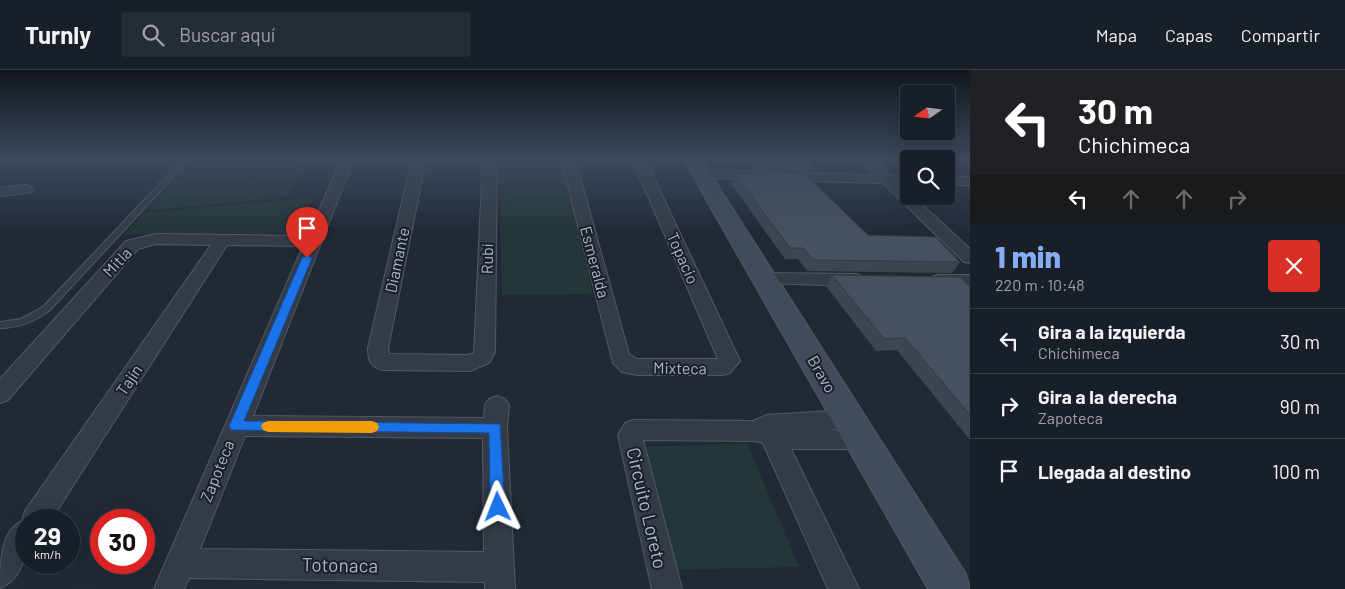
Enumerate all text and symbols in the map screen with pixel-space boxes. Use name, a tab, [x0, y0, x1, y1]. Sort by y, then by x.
search box	[121, 12, 471, 57]
text: Turnly	[25, 20, 91, 49]
icon: search	[139, 21, 167, 49]
text: Buscar aquí	[179, 23, 275, 46]
text: Mapa	[1096, 24, 1137, 46]
text: Capas	[1165, 24, 1213, 46]
text: Compartir	[1241, 24, 1320, 46]
north arrow	[900, 85, 955, 140]
map controls	[900, 85, 955, 205]
text: 30 m	[1078, 89, 1153, 131]
icon: left	[995, 90, 1060, 155]
text: Chichimeca	[1078, 131, 1190, 157]
button: search	[900, 150, 955, 205]
icon: left	[1064, 185, 1092, 213]
icon: ahead	[1117, 185, 1145, 213]
icon: ahead	[1170, 185, 1198, 213]
icon: right	[1223, 185, 1251, 213]
pin	[286, 207, 328, 258]
icon: arrive	[293, 214, 321, 242]
street label: Esmeralda	[577, 224, 614, 300]
street label: Diamante	[380, 225, 413, 294]
street label: Topacio	[664, 229, 703, 287]
text: 1 min	[995, 238, 1061, 274]
button: close	[1268, 240, 1320, 292]
street label: Mitla	[98, 243, 135, 280]
street label: Rubí	[477, 243, 496, 274]
text: 220 m · 10:48	[995, 275, 1085, 294]
text: Gira a la izquierda	[1038, 320, 1186, 343]
icon: left	[995, 327, 1023, 355]
text: 30 m	[1280, 330, 1320, 353]
text: Chichimeca	[1038, 343, 1120, 362]
street label: Bravo	[804, 352, 841, 396]
street label: Mixteca	[653, 358, 707, 377]
street label: Tajín	[111, 361, 146, 399]
text: Gira a la derecha	[1038, 385, 1177, 408]
icon: right	[995, 392, 1023, 420]
text: 90 m	[1280, 395, 1320, 418]
text: Zapoteca	[1038, 408, 1103, 427]
street label: Zapoteca	[196, 437, 238, 504]
street label: Circuito Loreto	[622, 445, 673, 571]
icon: arrive	[995, 457, 1023, 485]
text: Llegada al destino	[1038, 460, 1191, 483]
text: 100 m	[1272, 460, 1320, 483]
position arrow	[471, 480, 523, 532]
speed limit sign: 30	[90, 509, 155, 574]
text: 29	[34, 520, 61, 550]
text: km/h	[34, 547, 61, 561]
street label: Totonaca	[302, 552, 378, 577]

